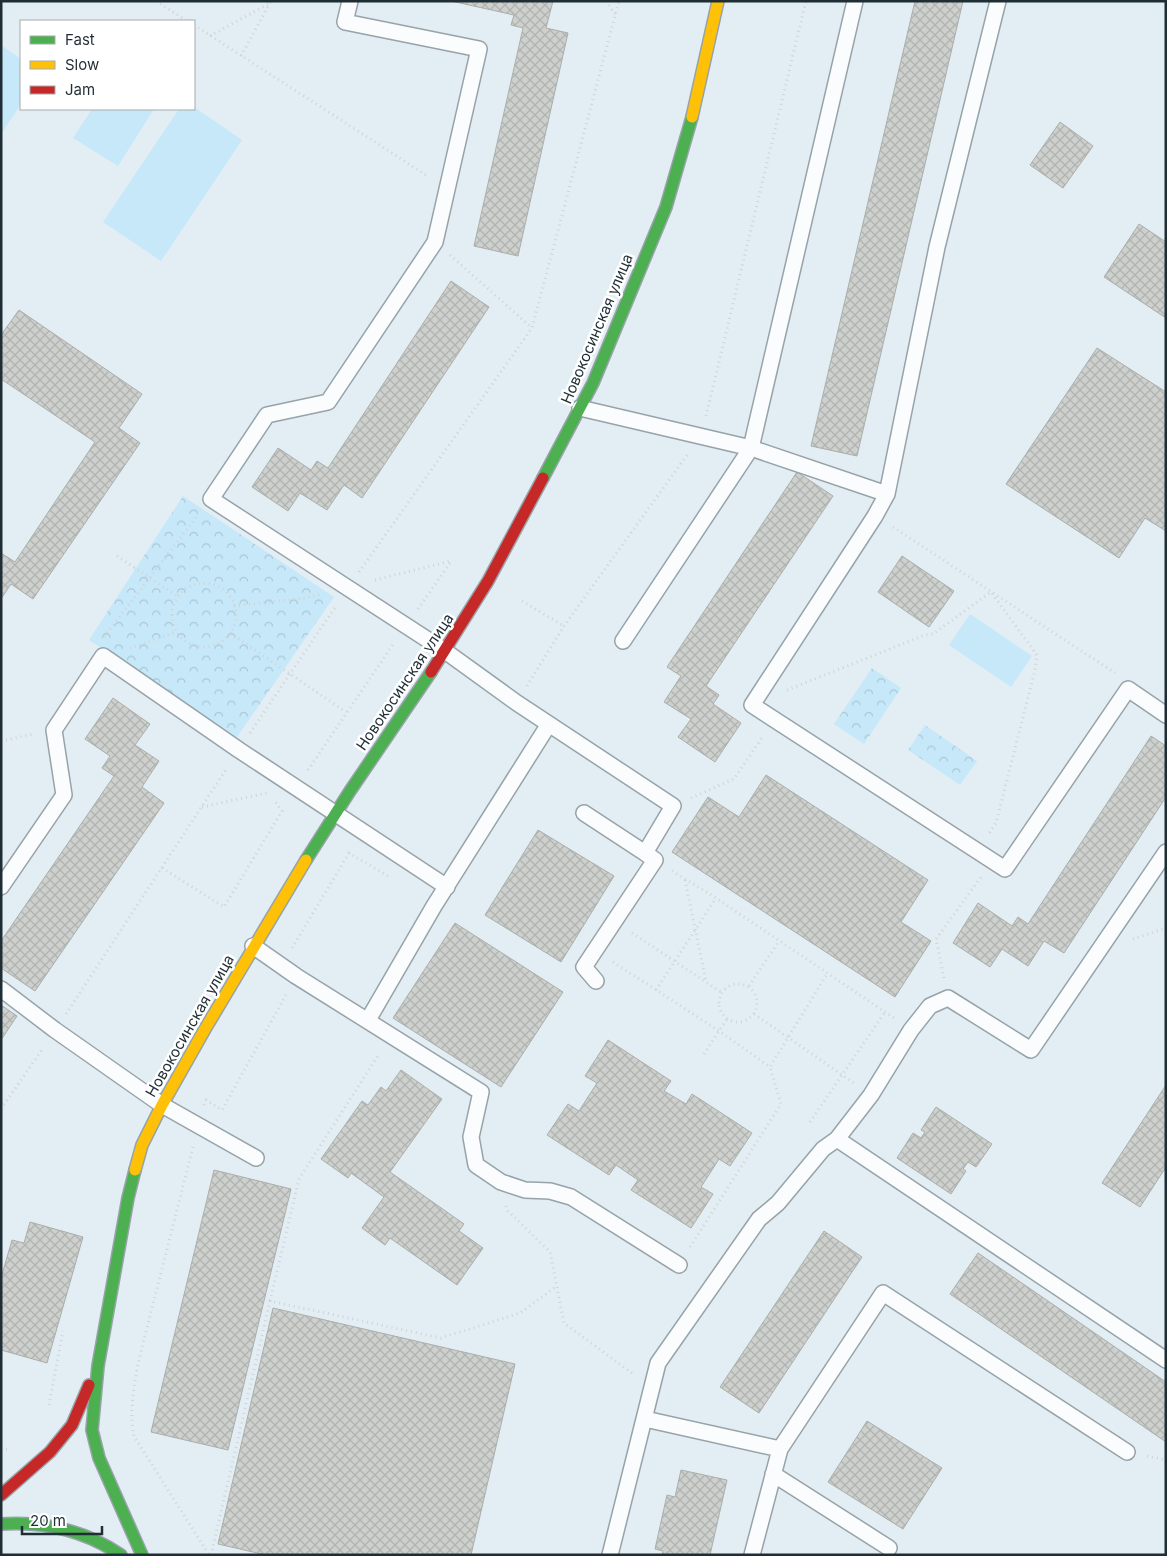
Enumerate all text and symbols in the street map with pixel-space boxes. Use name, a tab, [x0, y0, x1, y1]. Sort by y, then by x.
legend	[20, 20, 195, 110]
text: Fast	[65, 30, 95, 49]
text: Slow	[65, 55, 99, 74]
text: Jam	[65, 80, 95, 99]
street label: Новокосинская улица	[556, 251, 637, 407]
street label: Новокосинская улица	[352, 610, 457, 754]
street label: Новокосинская улица	[141, 951, 238, 1100]
scale bar	[22, 1504, 102, 1536]
text: 20 m	[30, 1511, 66, 1530]

